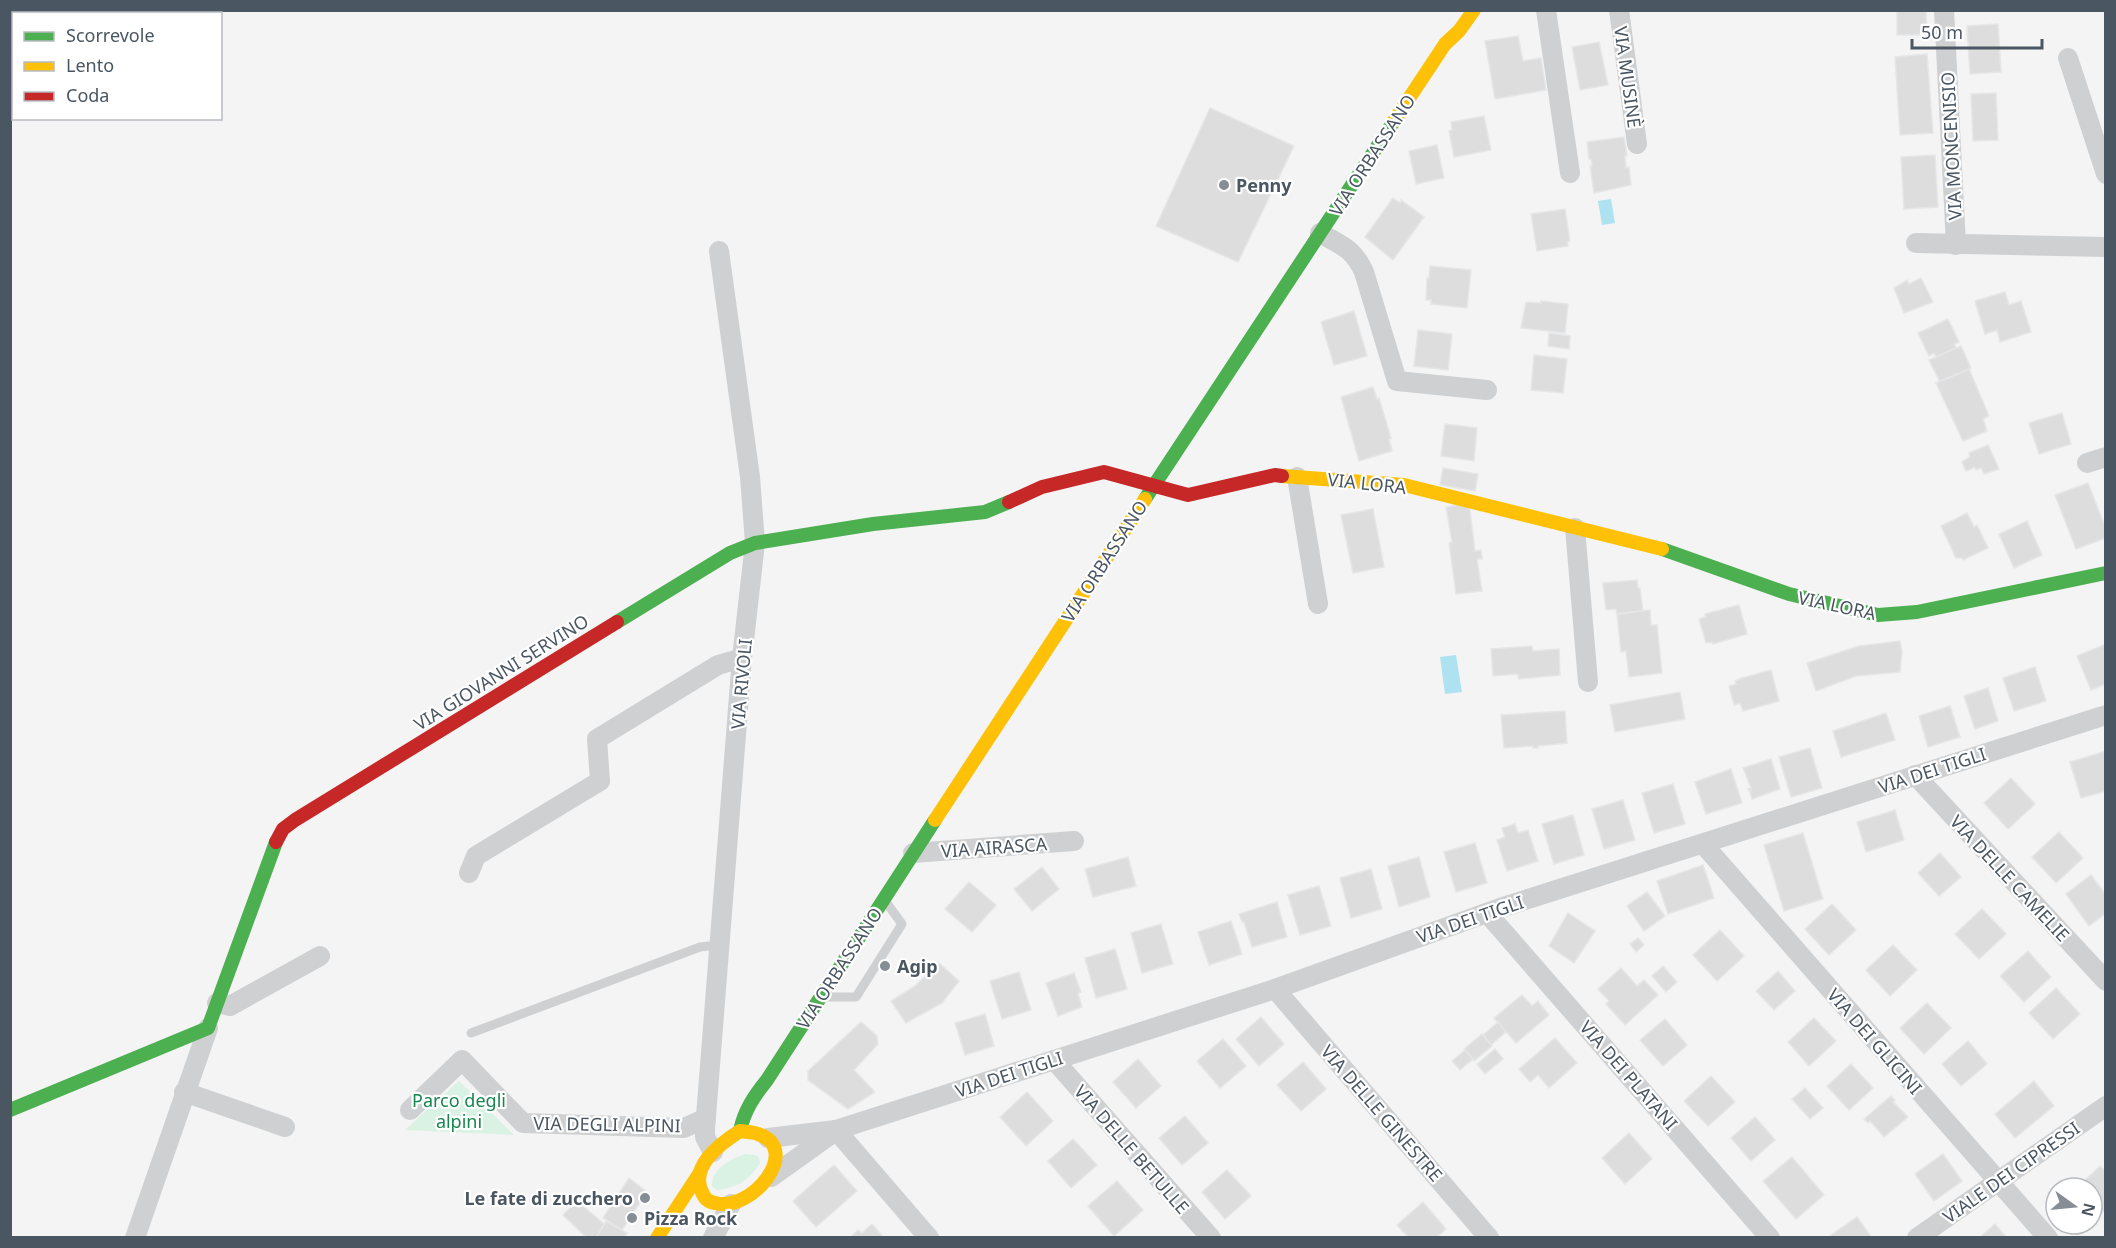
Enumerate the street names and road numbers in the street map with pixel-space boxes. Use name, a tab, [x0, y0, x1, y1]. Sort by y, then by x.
street label: VIA MUSINÈ	[1609, 25, 1647, 129]
street label: VIA MONCENISIO	[1935, 71, 1967, 221]
street label: VIA ORBASSANO	[1324, 90, 1420, 220]
street label: VIA LORA	[1327, 467, 1408, 499]
street label: VIA ORBASSANO	[1056, 496, 1152, 626]
street label: VIA LORA	[1796, 585, 1879, 625]
street label: VIA GIOVANNI SERVINO	[409, 608, 593, 736]
street label: VIA RIVOLI	[725, 638, 757, 730]
street label: VIA DEI TIGLI	[1875, 741, 1989, 799]
street label: VIA DELLE CAMELIE	[1945, 810, 2075, 946]
street label: VIA AIRASCA	[940, 831, 1048, 863]
street label: VIA DEI TIGLI	[1413, 889, 1527, 949]
street label: VIA ORBASSANO	[791, 903, 887, 1033]
street label: VIA DEI GLICINI	[1822, 983, 1928, 1099]
street label: VIA DEI PLATANI	[1575, 1015, 1683, 1135]
street label: VIA DELLE GINESTRE	[1316, 1040, 1448, 1186]
street label: VIA DEI TIGLI	[952, 1045, 1066, 1103]
street label: VIA DELLE BETULLE	[1069, 1079, 1195, 1219]
street label: VIA DEGLI ALPINI	[533, 1111, 681, 1137]
street label: VIALE DEI CIPRESSI	[1938, 1116, 2084, 1228]

